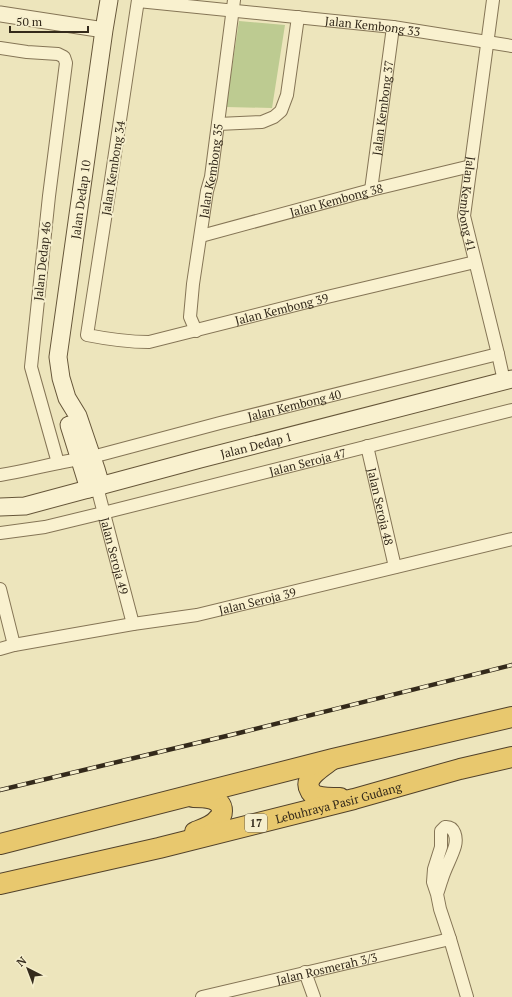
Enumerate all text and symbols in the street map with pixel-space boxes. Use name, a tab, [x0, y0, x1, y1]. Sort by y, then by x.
scale bar	[10, 8, 88, 34]
street label: Jalan Kembong 33	[324, 13, 421, 39]
text: 50 m	[16, 14, 43, 29]
street label: Jalan Kembong 37	[368, 59, 396, 156]
street label: Jalan Kembong 34	[98, 119, 128, 216]
street label: Jalan Kembong 35	[196, 123, 225, 219]
street label: Jalan Kembong 41	[456, 156, 480, 253]
street label: Jalan Dedap 10	[67, 159, 93, 240]
street label: Jalan Kembong 38	[288, 180, 384, 219]
street label: Jalan Dedap 46	[30, 220, 54, 301]
street label: Jalan Kembong 39	[233, 289, 330, 328]
street label: Jalan Kembong 40	[246, 386, 343, 423]
street label: Jalan Dedap 1	[219, 428, 293, 461]
street label: Jalan Seroja 47	[267, 445, 348, 478]
street label: Jalan Seroja 48	[365, 466, 397, 547]
street label: Jalan Seroja 49	[98, 516, 132, 596]
street label: Jalan Seroja 39	[217, 584, 297, 617]
street label: Lebuhraya Pasir Gudang	[274, 778, 404, 826]
road number: 17	[245, 814, 267, 832]
north arrow	[8, 949, 48, 989]
street label: Jalan Rosmerah 3/3	[275, 949, 379, 987]
text: N	[14, 953, 30, 970]

